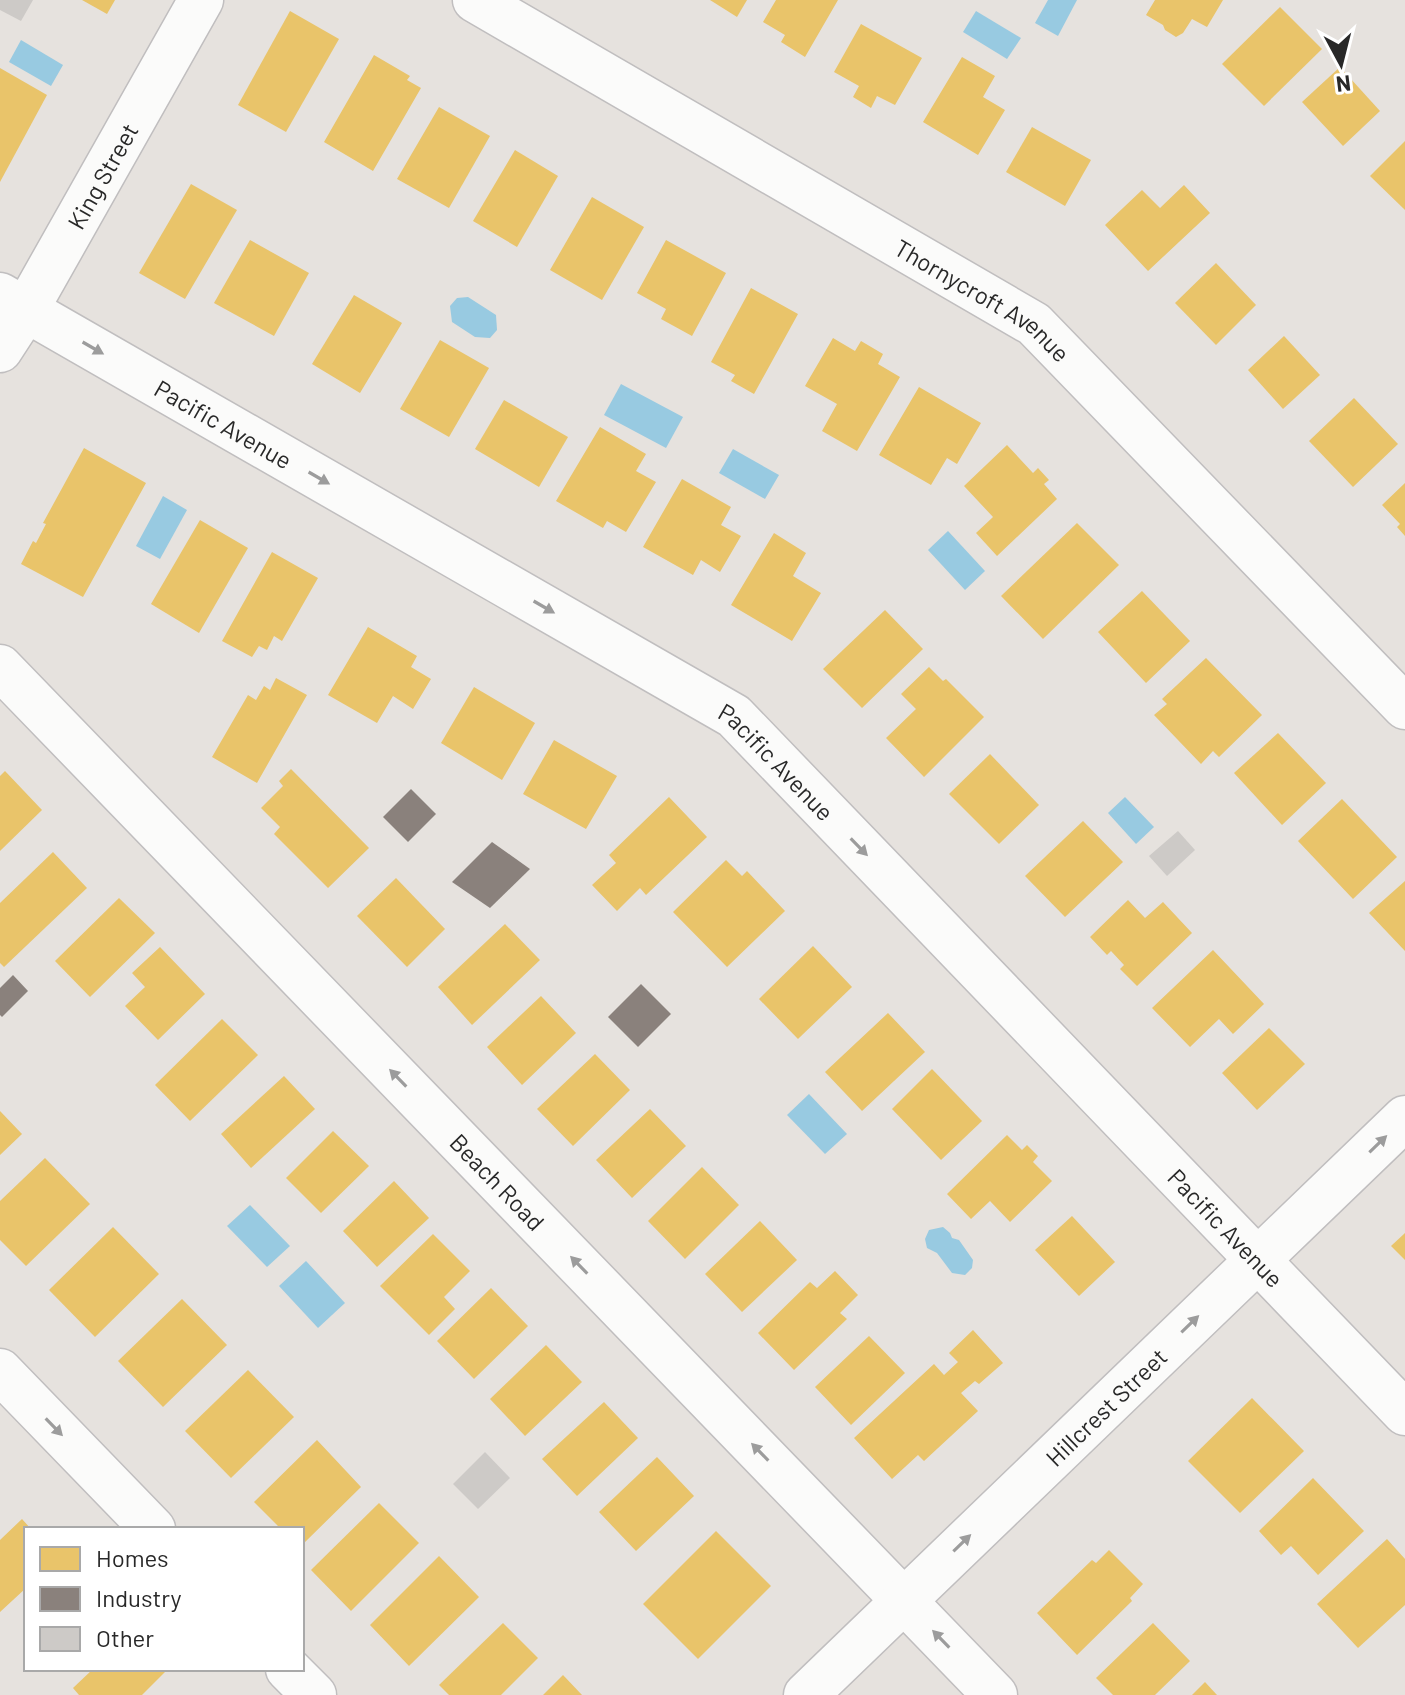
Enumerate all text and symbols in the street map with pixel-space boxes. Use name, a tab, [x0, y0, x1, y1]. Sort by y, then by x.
north arrow	[1301, 24, 1381, 104]
text: N	[1335, 71, 1352, 99]
street label: King Street	[60, 118, 143, 234]
street label: Thornycroft Avenue	[890, 232, 1076, 367]
one-way arrow	[82, 341, 105, 355]
street label: Pacific Avenue	[150, 373, 298, 474]
one-way arrow	[308, 471, 330, 485]
one-way arrow	[533, 600, 555, 614]
street label: Pacific Avenue	[714, 696, 841, 826]
one-way arrow	[850, 837, 868, 856]
one-way arrow	[390, 1069, 408, 1088]
street label: Beach Road	[445, 1127, 551, 1236]
one-way arrow	[1368, 1136, 1387, 1154]
street label: Pacific Avenue	[1163, 1162, 1290, 1293]
one-way arrow	[570, 1256, 589, 1275]
one-way arrow	[1181, 1316, 1200, 1334]
street label: Hillcrest Street	[1039, 1341, 1172, 1471]
one-way arrow	[45, 1418, 63, 1437]
one-way arrow	[751, 1443, 770, 1462]
legend	[24, 1527, 304, 1671]
one-way arrow	[952, 1534, 971, 1553]
text: Homes	[96, 1543, 169, 1572]
text: Industry	[96, 1583, 182, 1612]
text: Other	[96, 1623, 154, 1652]
one-way arrow	[932, 1630, 950, 1649]

